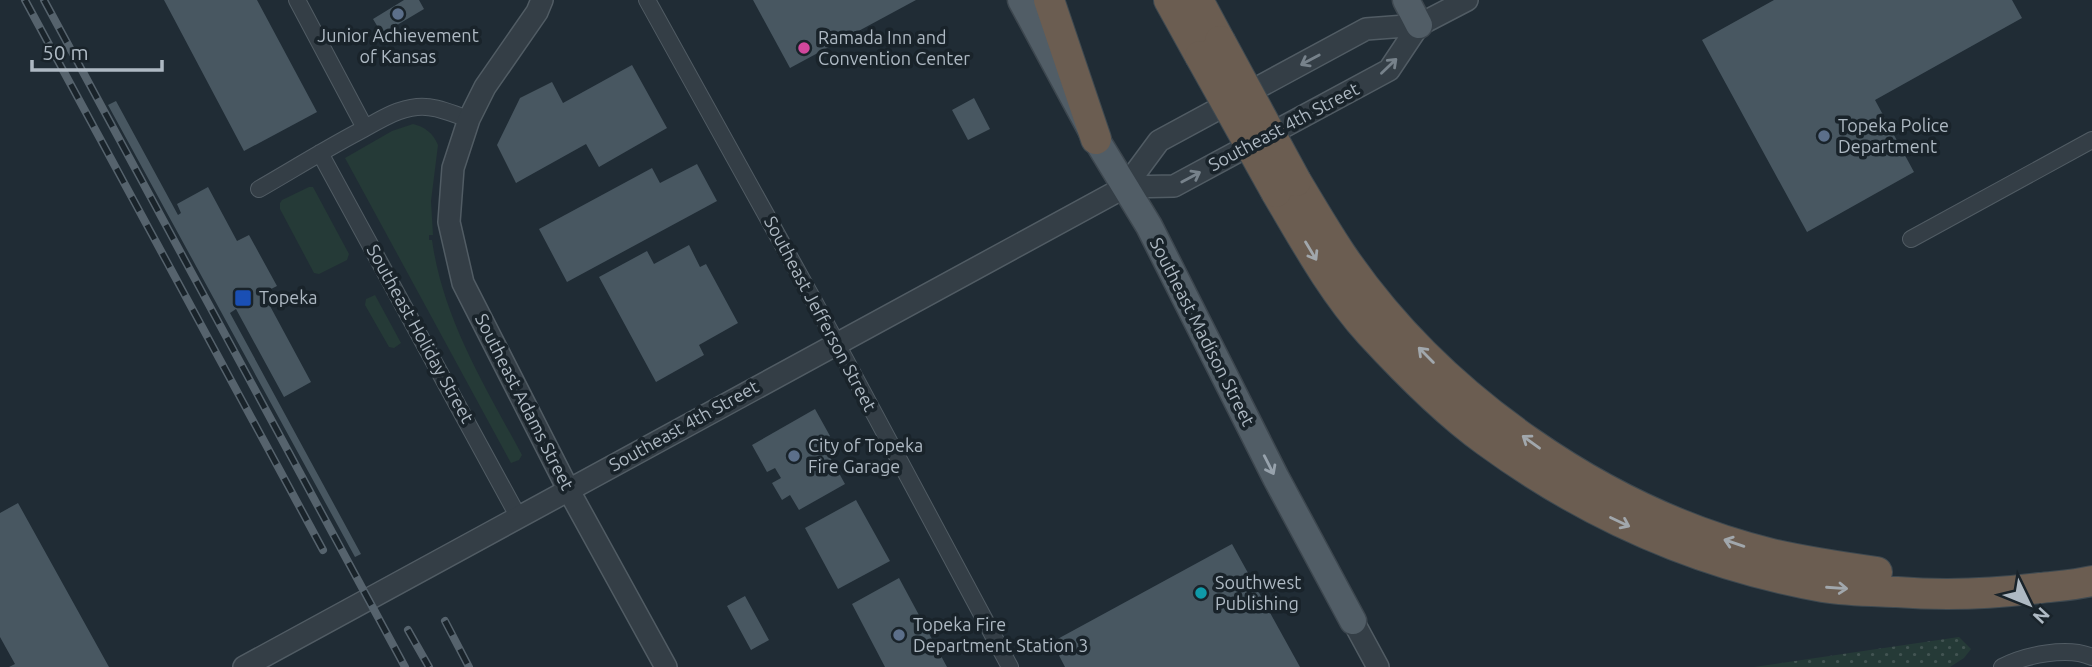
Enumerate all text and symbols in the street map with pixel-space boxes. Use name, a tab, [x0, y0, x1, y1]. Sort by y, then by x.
marker: Junior Achievement of Kansas	[390, 6, 406, 22]
place label: Junior Achievement of Kansas	[317, 25, 479, 66]
place label: Ramada Inn and Convention Center	[818, 27, 970, 68]
scale bar	[32, 28, 161, 72]
text: 50 m	[42, 40, 89, 64]
marker: Ramada Inn and Convention Center	[796, 40, 812, 56]
one-way arrow	[1300, 53, 1321, 67]
one-way arrow	[1380, 58, 1397, 75]
street label: Southeast 4th Street	[1205, 78, 1362, 174]
place label: Topeka Police Department	[1838, 115, 1949, 156]
marker: Topeka Police Department	[1816, 128, 1832, 144]
one-way arrow	[1180, 170, 1201, 183]
street label: Southeast Jefferson Street	[761, 213, 881, 414]
street label: Southeast Madison Street	[1147, 234, 1259, 429]
one-way arrow	[1304, 240, 1318, 260]
street label: Southeast Holiday Street	[363, 241, 478, 426]
place label: Topeka	[259, 287, 317, 307]
marker: Topeka	[233, 288, 253, 308]
street label: Southeast Adams Street	[472, 310, 578, 493]
one-way arrow	[1418, 347, 1435, 364]
street label: Southeast 4th Street	[605, 376, 762, 475]
place label: City of Topeka Fire Garage	[808, 435, 923, 476]
one-way arrow	[1521, 435, 1540, 450]
marker: City of Topeka Fire Garage	[786, 448, 802, 464]
one-way arrow	[1262, 454, 1276, 475]
one-way arrow	[1609, 515, 1630, 529]
one-way arrow	[1724, 536, 1746, 548]
north arrow	[1994, 569, 2064, 639]
place label: Southwest Publishing	[1215, 572, 1301, 613]
one-way arrow	[1825, 582, 1848, 595]
marker: Southwest Publishing	[1193, 585, 1209, 601]
text: N	[2029, 603, 2054, 628]
place label: Topeka Fire Department Station 3	[913, 614, 1089, 655]
marker: Topeka Fire Department Station 3	[891, 627, 907, 643]

